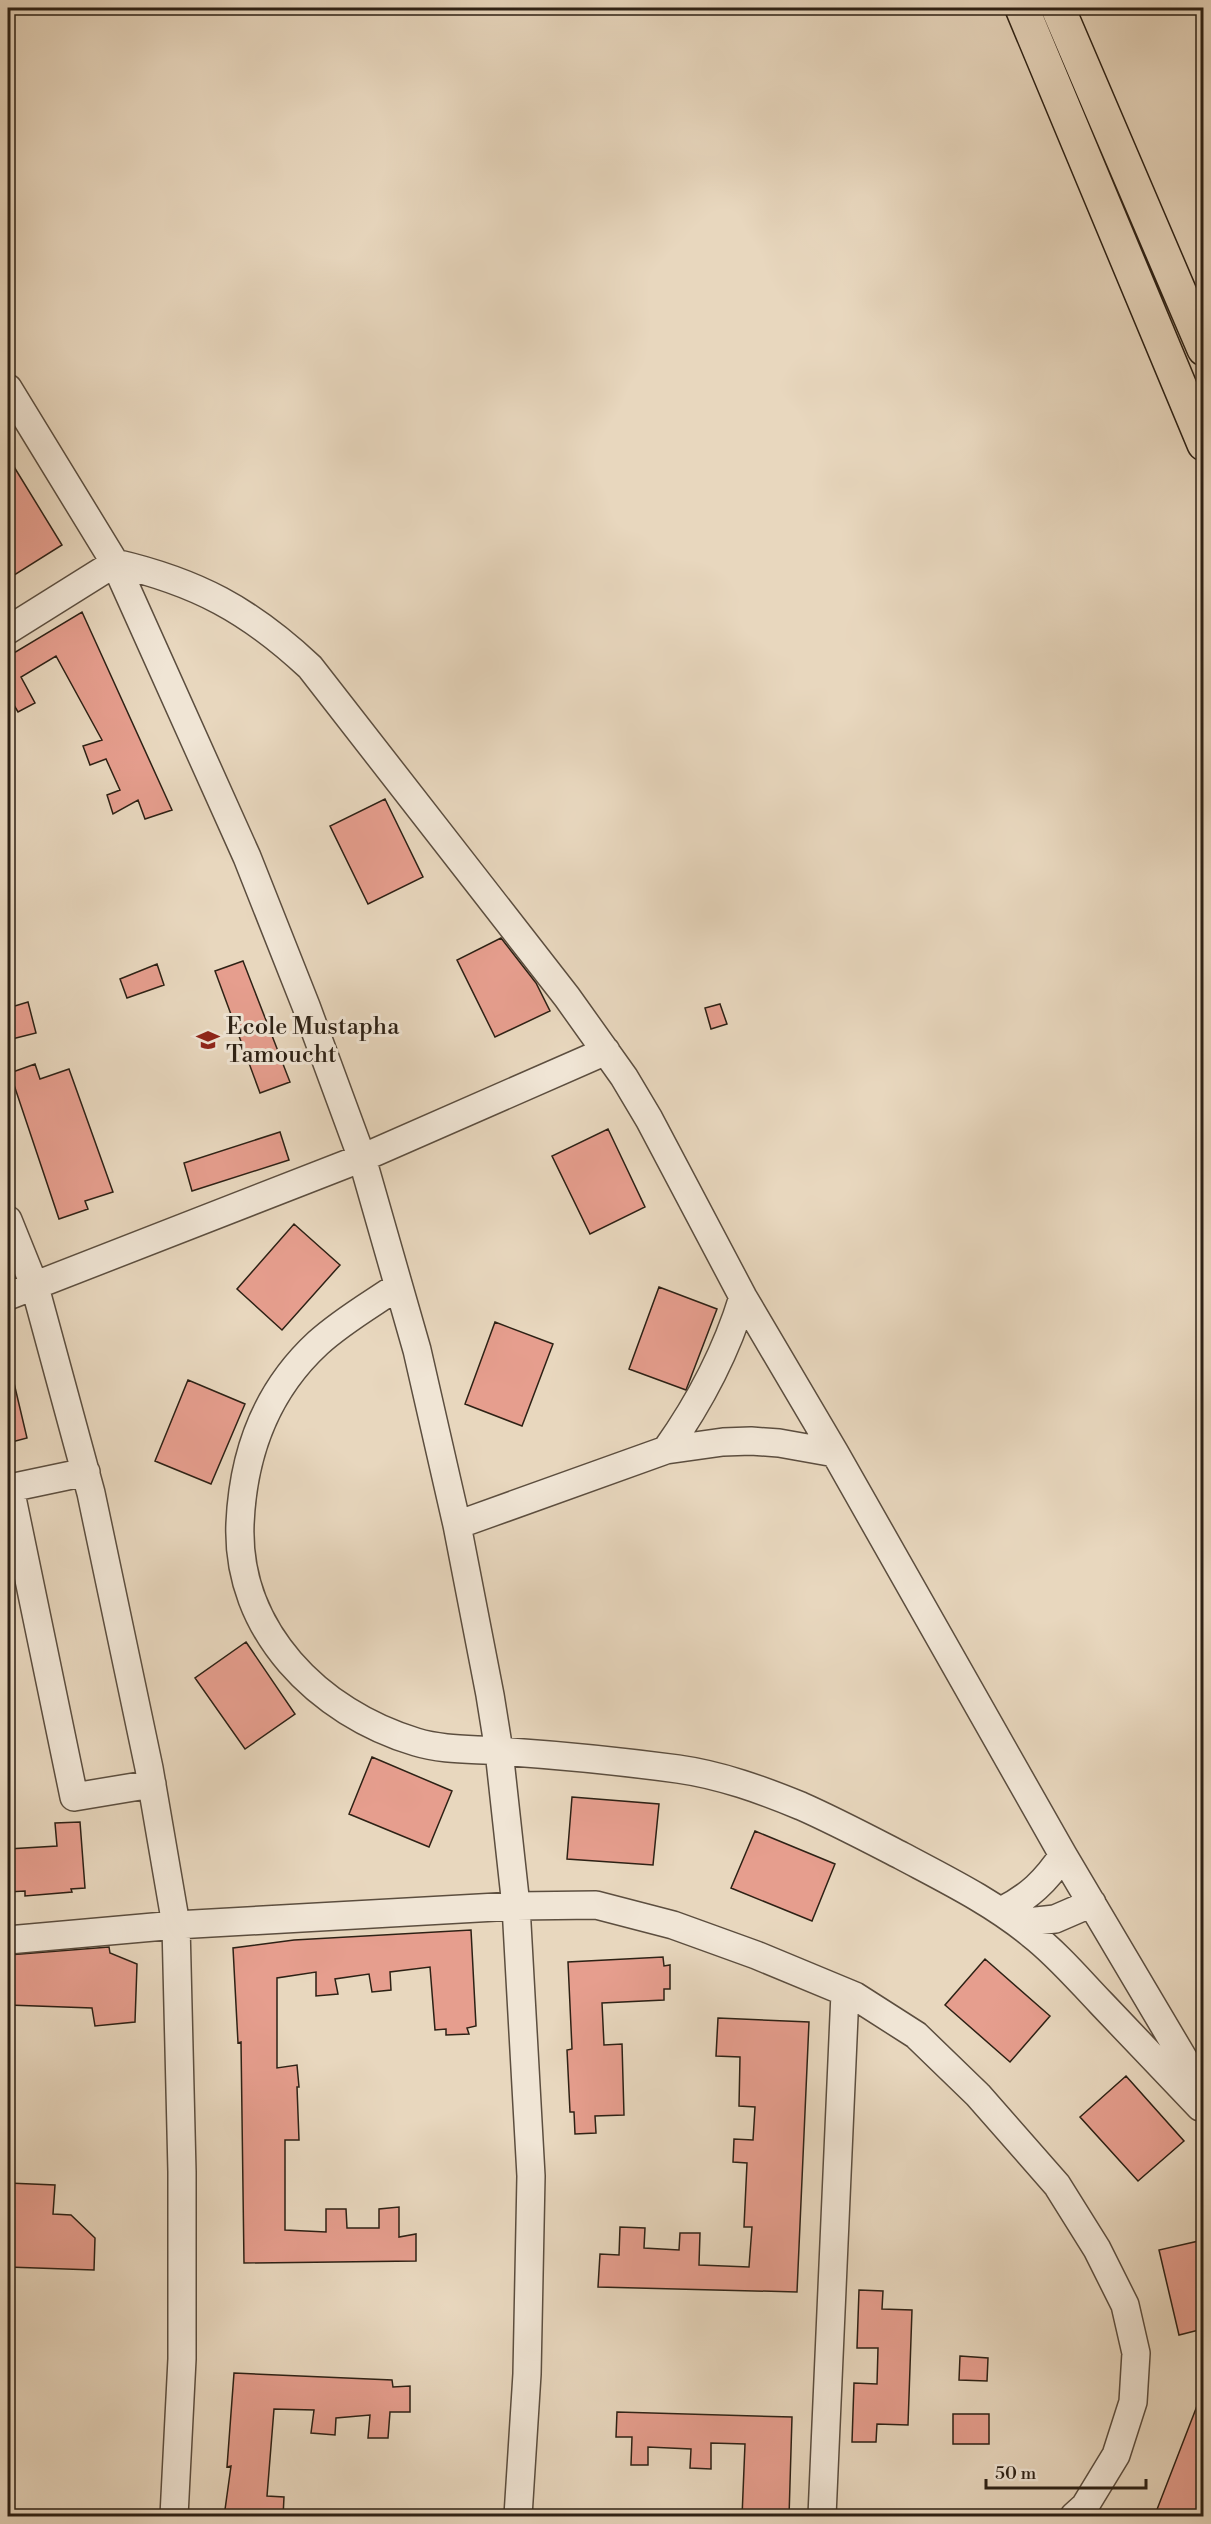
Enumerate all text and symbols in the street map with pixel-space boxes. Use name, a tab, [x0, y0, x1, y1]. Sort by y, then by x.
place label: Ecole Mustapha Tamoucht	[226, 1012, 400, 1070]
school or university icon: Ecole Mustapha Tamoucht	[195, 1027, 221, 1053]
scale bar	[986, 2452, 1146, 2490]
text: 50 m	[995, 2462, 1037, 2485]

